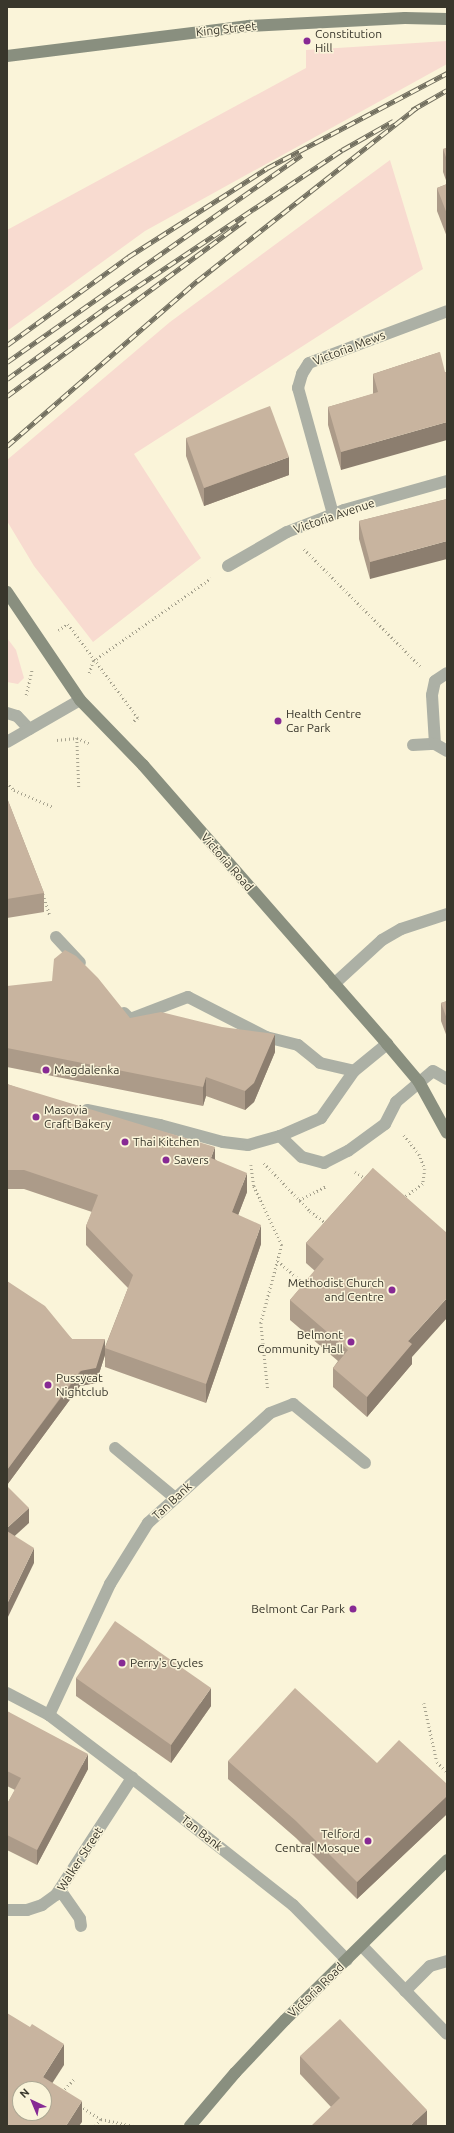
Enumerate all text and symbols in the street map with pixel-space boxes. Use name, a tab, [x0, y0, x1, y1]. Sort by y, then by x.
street label: King Street	[195, 19, 257, 39]
place label: Constitution Hill	[315, 27, 382, 55]
marker: Constitution Hill	[302, 36, 312, 46]
street label: Victoria Mews	[311, 328, 387, 368]
street label: Victoria Avenue	[291, 495, 377, 537]
place label: Health Centre Car Park	[286, 707, 361, 735]
marker: Health Centre Car Park	[273, 716, 283, 726]
street label: Victoria Road	[198, 830, 256, 894]
place label: Magdalenka	[54, 1063, 120, 1077]
marker: Magdalenka	[41, 1065, 51, 1075]
place label: Masovia Craft Bakery	[44, 1103, 111, 1131]
marker: Masovia Craft Bakery	[31, 1112, 41, 1122]
place label: Thai Kitchen	[133, 1135, 199, 1149]
marker: Thai Kitchen	[120, 1137, 130, 1147]
place label: Savers	[174, 1153, 209, 1167]
marker: Savers	[161, 1155, 171, 1165]
place label: Methodist Church and Centre	[288, 1276, 384, 1304]
marker: Methodist Church and Centre	[387, 1285, 397, 1295]
place label: Belmont Community Hall	[257, 1328, 343, 1356]
marker: Belmont Community Hall	[346, 1337, 356, 1347]
place label: Pussycat Nightclub	[56, 1371, 109, 1399]
marker: Pussycat Nightclub	[43, 1380, 53, 1390]
street label: Tan Bank	[149, 1479, 195, 1523]
place label: Belmont Car Park	[251, 1602, 345, 1616]
marker: Belmont Car Park	[348, 1604, 358, 1614]
place label: Perry's Cycles	[130, 1656, 203, 1670]
marker: Perry's Cycles	[117, 1658, 127, 1668]
street label: Tan Bank	[178, 1812, 226, 1854]
street label: Walker Street	[54, 1824, 106, 1894]
place label: Telford Central Mosque	[275, 1827, 360, 1855]
marker: Telford Central Mosque	[363, 1836, 373, 1846]
street label: Victoria Road	[285, 1960, 347, 2020]
north arrow	[12, 2081, 52, 2121]
text: N	[17, 2086, 31, 2100]

